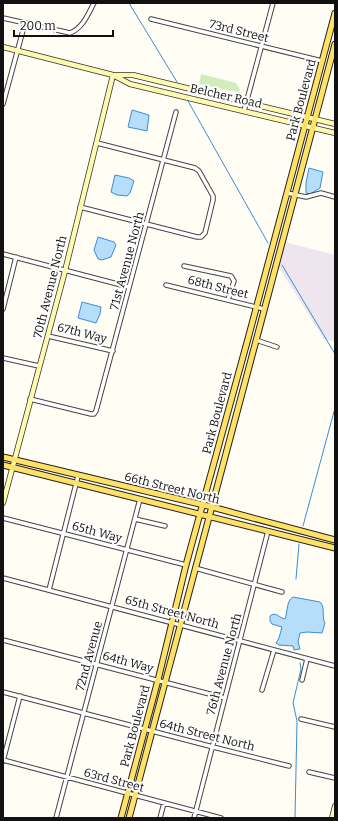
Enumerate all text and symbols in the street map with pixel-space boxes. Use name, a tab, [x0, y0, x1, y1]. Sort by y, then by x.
scale bar	[14, 12, 113, 38]
street label: 73rd Street	[208, 17, 271, 45]
text: 200 m	[20, 19, 56, 33]
street label: Park Boulevard	[283, 58, 319, 142]
street label: Belcher Road	[189, 81, 263, 111]
street label: 71st Avenue North	[107, 210, 147, 312]
street label: 70th Avenue North	[30, 234, 70, 340]
street label: 68th Street	[186, 273, 250, 301]
street label: 67th Way	[56, 320, 109, 346]
street label: Park Boulevard	[199, 371, 235, 455]
street label: 66th Street North	[123, 469, 222, 507]
street label: 65th Way	[70, 519, 124, 546]
street label: 65th Street North	[123, 593, 221, 631]
street label: 76th Avenue North	[204, 611, 244, 716]
street label: 72nd Avenue	[73, 620, 105, 692]
street label: 64th Way	[101, 649, 156, 676]
street label: Park Boulevard	[117, 684, 153, 768]
street label: 64th Street North	[158, 716, 257, 754]
street label: 63rd Street	[82, 765, 146, 795]

